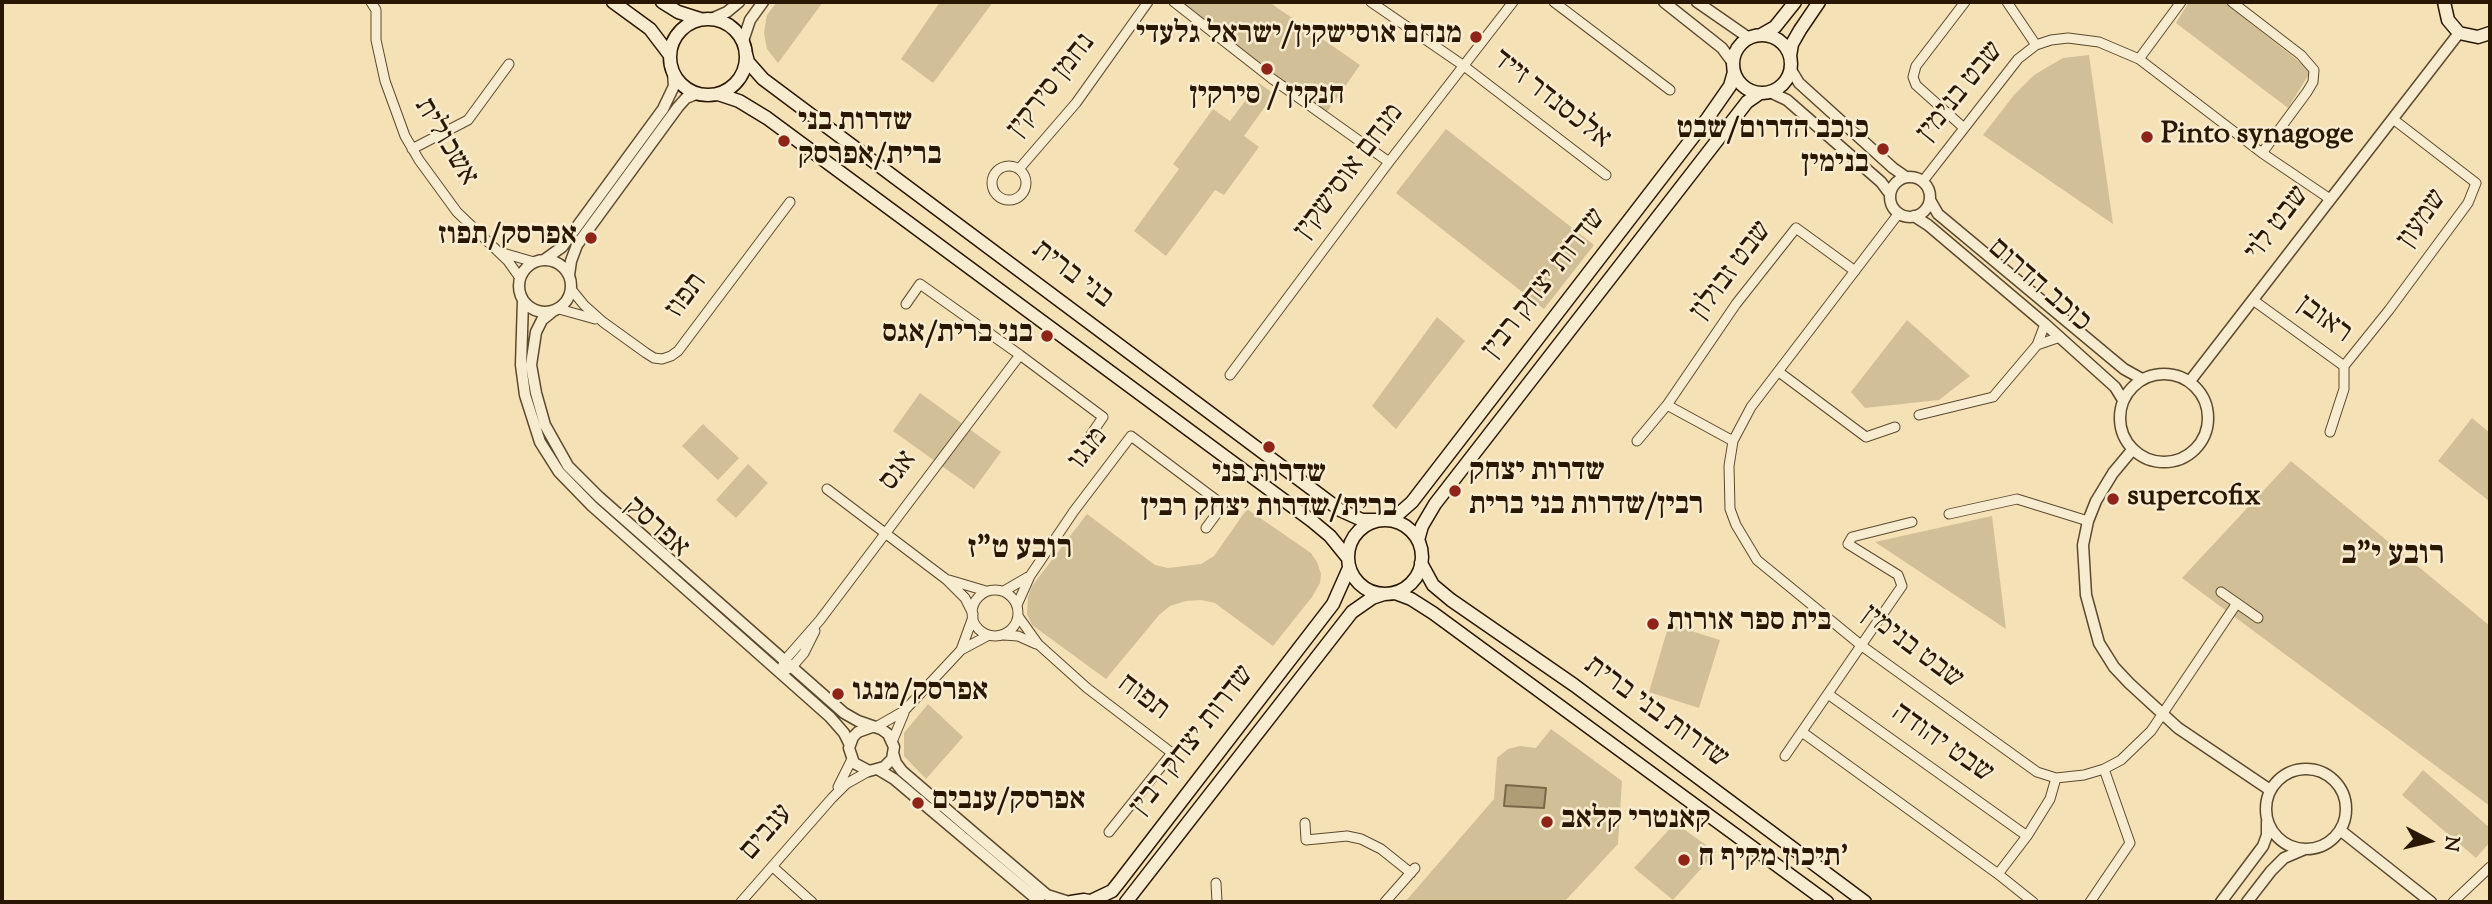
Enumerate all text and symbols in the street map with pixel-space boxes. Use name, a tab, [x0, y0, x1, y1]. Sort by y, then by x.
place label: מנחם אוסישקין/ישראל גלעדי	[1136, 19, 1462, 55]
street label: נחמן סירקין	[1001, 27, 1105, 147]
marker: מנחם אוסישקין/ישראל גלעדי	[1468, 29, 1484, 45]
street label: שבט בנימין	[1911, 35, 2013, 151]
street label: אלכסנדר זייד	[1483, 43, 1617, 159]
marker: חנקין / סירקין	[1259, 61, 1275, 77]
place label: חנקין / סירקין	[1190, 80, 1344, 116]
street label: אשכולית	[404, 92, 484, 194]
street label: מנחם אוסישקין	[1288, 98, 1414, 248]
place label: שדרות בני ברית/אפרסק	[798, 106, 942, 176]
place label: כוכב הדרום/שבט בנימין	[1676, 114, 1869, 184]
place label: Pinto synagoge	[2161, 119, 2354, 155]
marker: Pinto synagoge	[2139, 129, 2155, 145]
marker: שדרות בני ברית/אפרסק	[776, 133, 792, 149]
marker: כוכב הדרום/שבט בנימין	[1875, 141, 1891, 157]
street label: שבט לוי	[2239, 180, 2319, 270]
street label: שמעון	[2391, 184, 2457, 256]
street label: שדרות יצחק רבין	[1476, 202, 1616, 368]
street label: שבט זבולון	[1684, 215, 1782, 329]
place label: אפרסק/תפוז	[438, 220, 577, 256]
marker: אפרסק/תפוז	[583, 230, 599, 246]
street label: כוכב הדרום	[1979, 232, 2097, 342]
street label: בני ברית	[1023, 234, 1119, 318]
street label: תפוז	[659, 267, 717, 327]
street label: ראובן	[2288, 289, 2358, 353]
place label: בני ברית/אגס	[882, 318, 1033, 354]
marker: בני ברית/אגס	[1039, 328, 1055, 344]
street label: מנגו	[1062, 421, 1118, 479]
marker: שדרות בני ברית/שדרות יצחק רבין	[1261, 439, 1277, 455]
street label: אגס	[873, 445, 927, 499]
place label: שדרות יצחק רבין/שדרות בני ברית	[1469, 456, 1704, 526]
place label: שדרות בני ברית/שדרות יצחק רבין	[1141, 458, 1397, 528]
place label: supercofix	[2127, 481, 2261, 517]
marker: שדרות יצחק רבין/שדרות בני ברית	[1447, 483, 1463, 499]
street label: אפרסק	[615, 490, 695, 568]
marker: supercofix	[2105, 491, 2121, 507]
district label: רובע ט"ז	[967, 533, 1073, 571]
district label: רובע י"ב	[2341, 539, 2445, 577]
street label: שבט בנימין	[1853, 599, 1969, 699]
place label: בית ספר אורות	[1667, 606, 1831, 642]
marker: בית ספר אורות	[1645, 616, 1661, 632]
street label: שדרות בני ברית	[1576, 649, 1734, 779]
street label: שדרות יצחק רבין	[1124, 659, 1264, 825]
street label: תפוח	[1109, 668, 1175, 730]
place label: אפרסק/מנגו	[852, 676, 988, 712]
marker: אפרסק/מנגו	[830, 686, 846, 702]
street label: שבט יהודה	[1883, 697, 1999, 793]
place label: אפרסק/ענבים	[932, 785, 1086, 821]
marker: אפרסק/ענבים	[910, 795, 926, 811]
street label: ענבים	[734, 798, 802, 870]
place label: קאנטרי קלאב	[1561, 804, 1711, 840]
north arrow	[2394, 806, 2464, 876]
marker: קאנטרי קלאב	[1539, 814, 1555, 830]
text: N	[2436, 834, 2465, 853]
place label: תיכון מקיף ח'	[1698, 842, 1849, 878]
marker: תיכון מקיף ח'	[1676, 852, 1692, 868]

